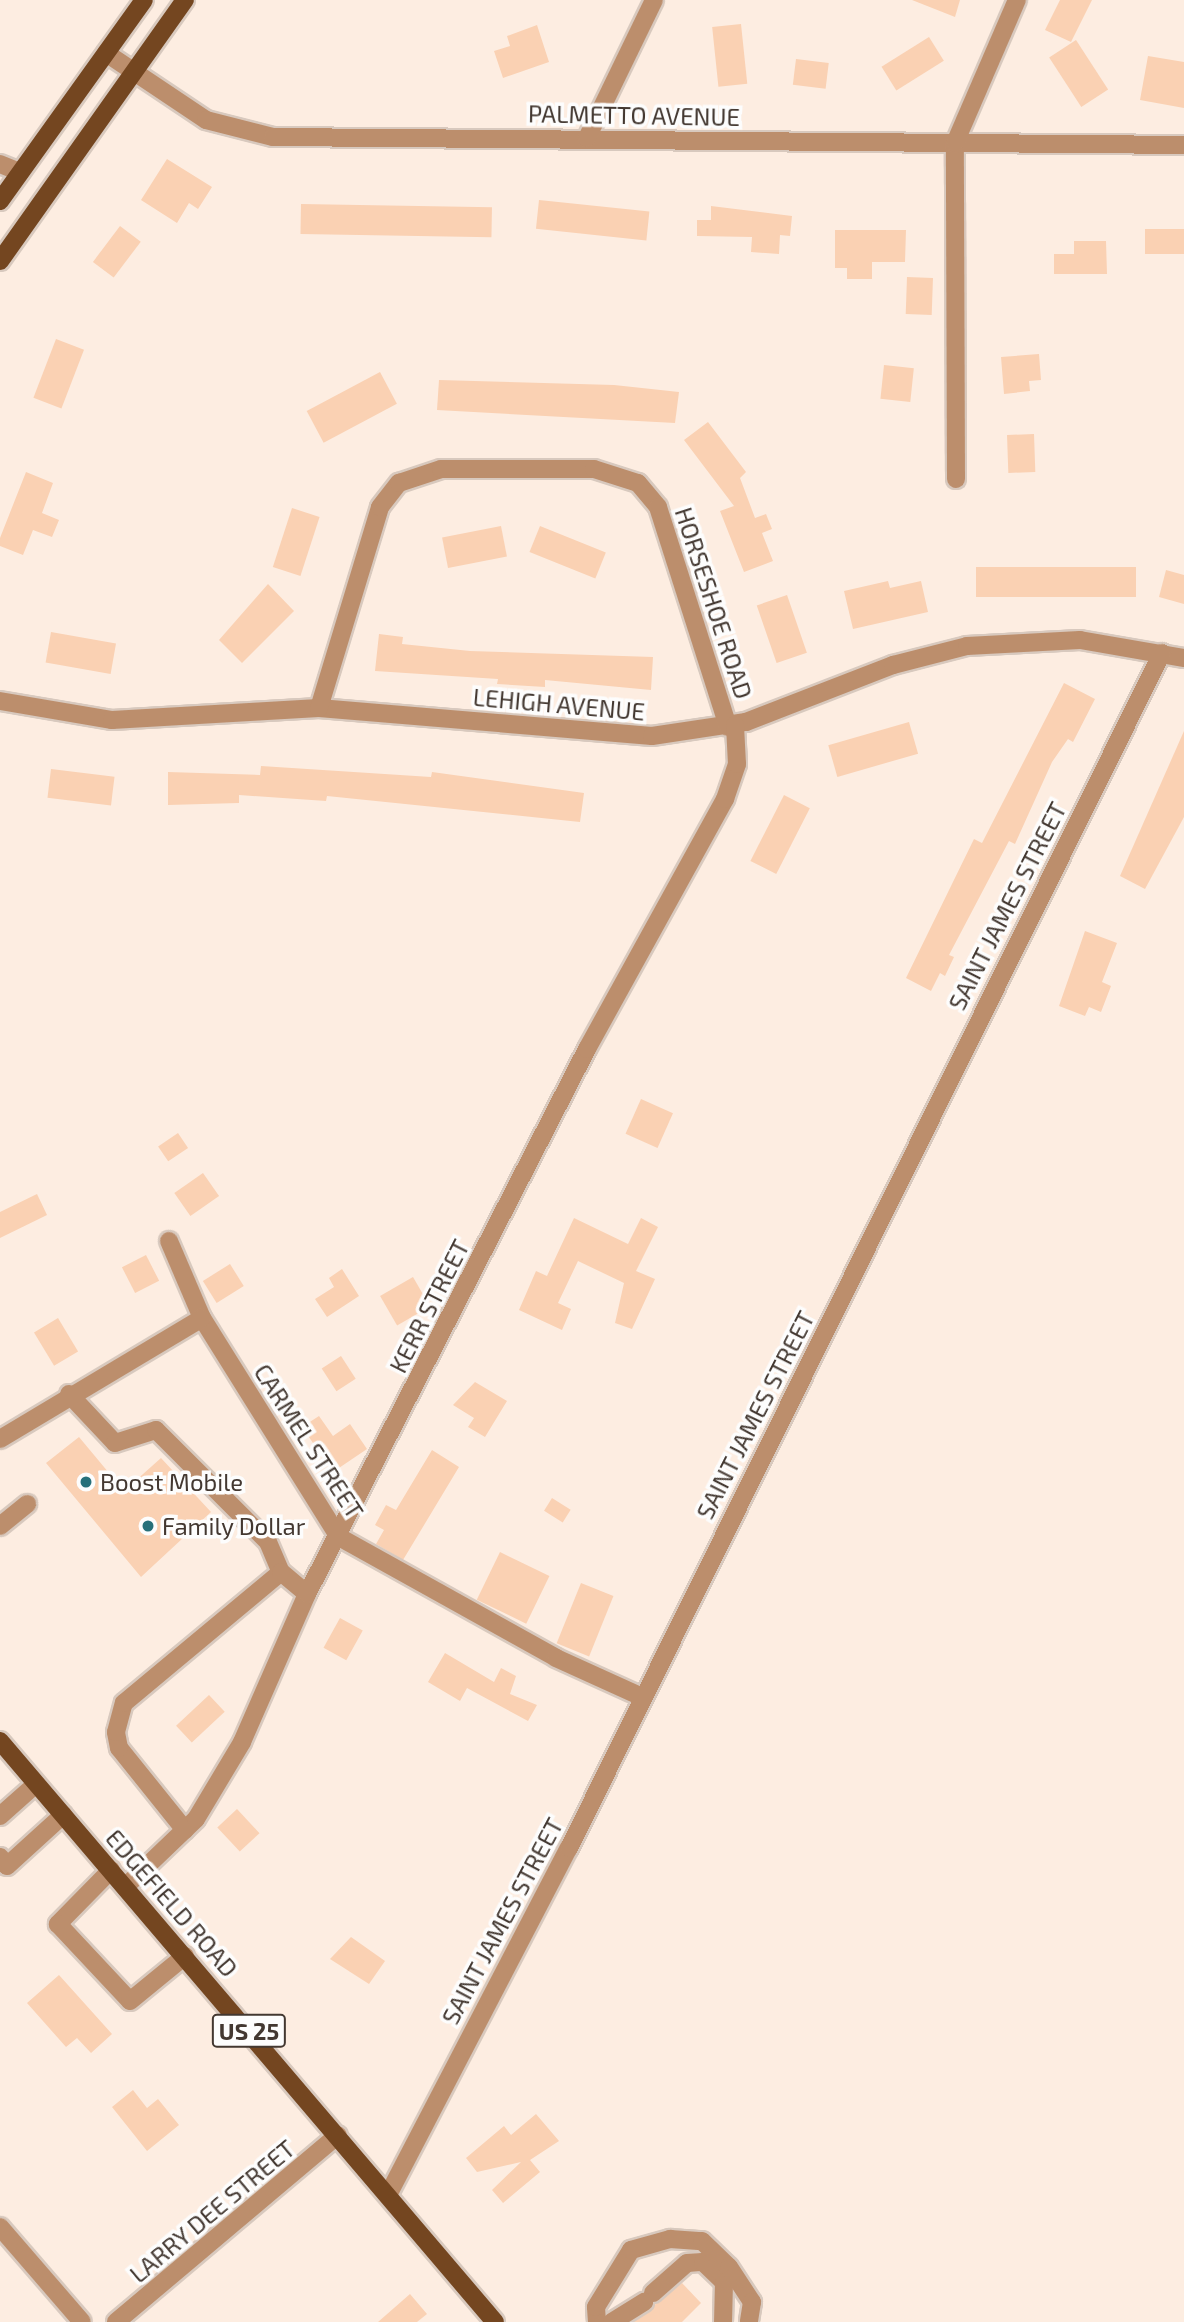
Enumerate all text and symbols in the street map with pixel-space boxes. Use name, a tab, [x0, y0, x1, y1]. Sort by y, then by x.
street label: PALMETTO AVENUE	[528, 99, 740, 131]
street label: HORSESHOE ROAD	[669, 504, 759, 702]
street label: LEHIGH AVENUE	[472, 682, 646, 726]
street label: SAINT JAMES STREET	[942, 797, 1072, 1015]
street label: KERR STREET	[383, 1235, 475, 1377]
street label: SAINT JAMES STREET	[690, 1306, 820, 1524]
street label: CARMEL STREET	[248, 1358, 370, 1524]
place label: Boost Mobile	[100, 1468, 243, 1496]
marker: Boost Mobile	[78, 1474, 94, 1490]
place label: Family Dollar	[162, 1512, 306, 1540]
marker: Family Dollar	[140, 1518, 156, 1534]
street label: SAINT JAMES STREET	[435, 1813, 569, 2029]
street label: EDGEFIELD ROAD	[100, 1823, 244, 1983]
road number: US 25	[210, 2012, 288, 2050]
street label: LARRY DEE STREET	[123, 2133, 301, 2289]

